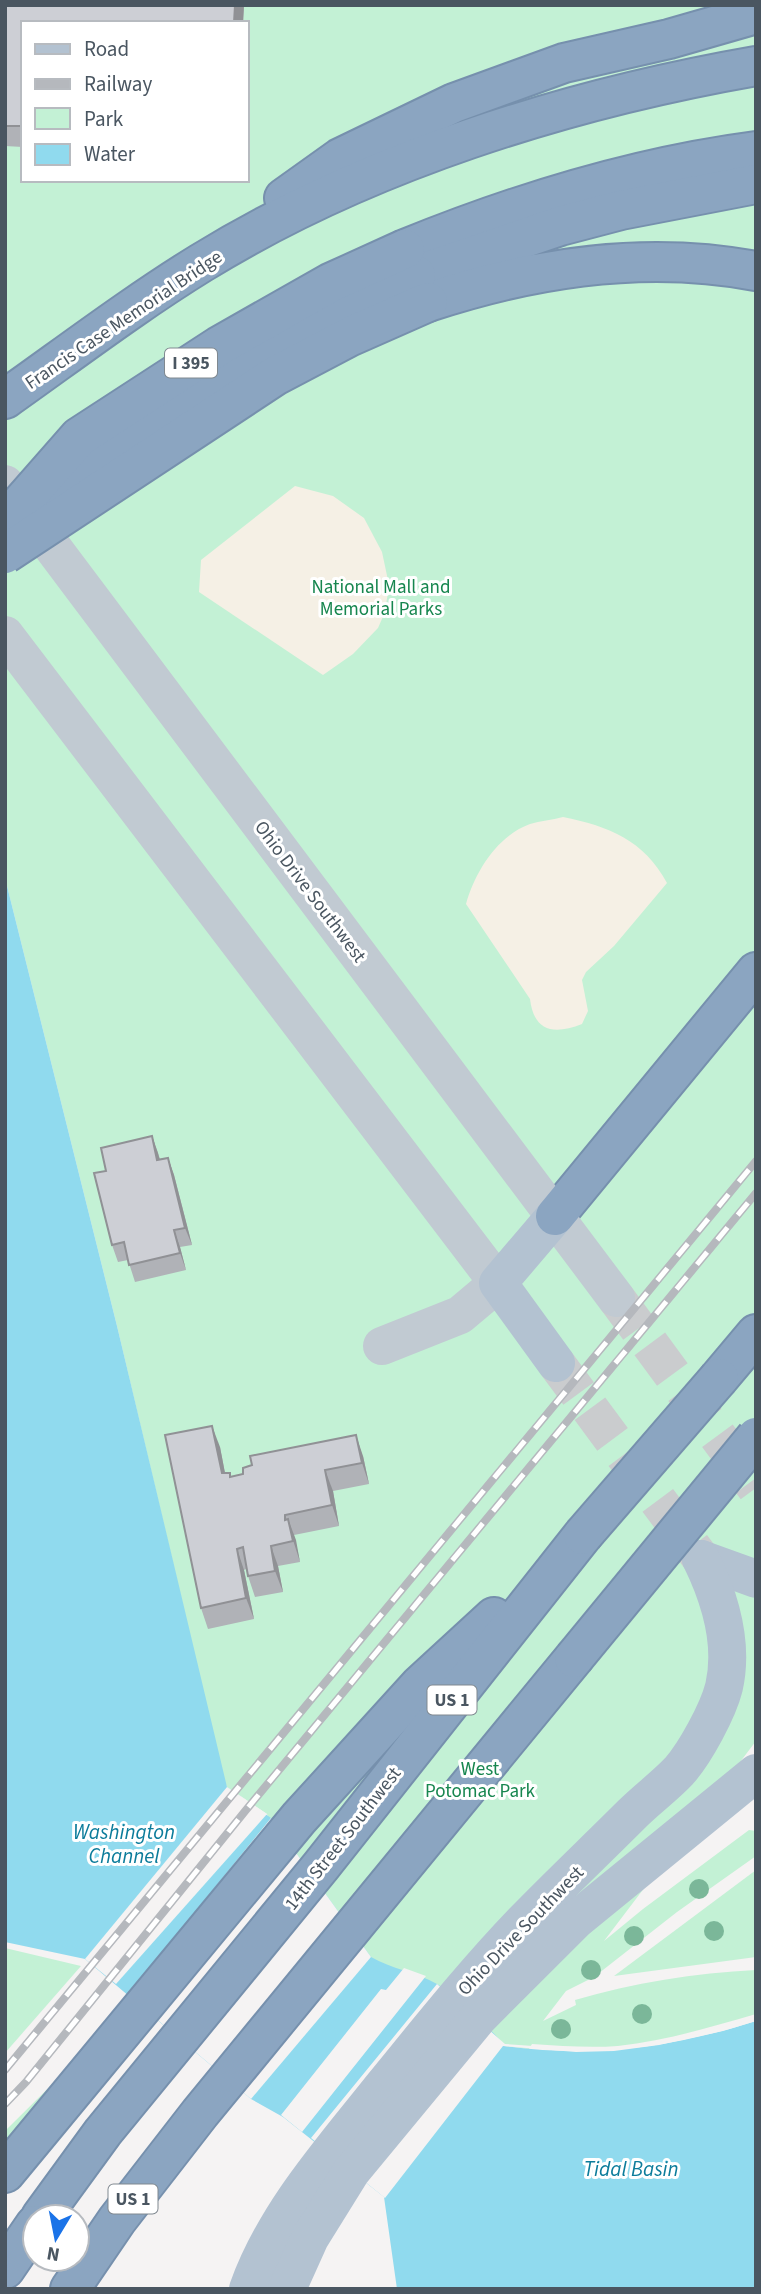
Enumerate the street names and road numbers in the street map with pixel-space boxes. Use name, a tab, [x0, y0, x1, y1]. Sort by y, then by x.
street label: Francis Case Memorial Bridge	[20, 244, 228, 396]
road number: I 395	[165, 348, 217, 377]
street label: Ohio Drive Southwest	[247, 815, 372, 969]
road number: US 1	[428, 1686, 476, 1714]
street label: 14th Street Southwest	[279, 1761, 408, 1916]
street label: Ohio Drive Southwest	[452, 1860, 591, 2002]
road number: US 1	[108, 2185, 158, 2214]

